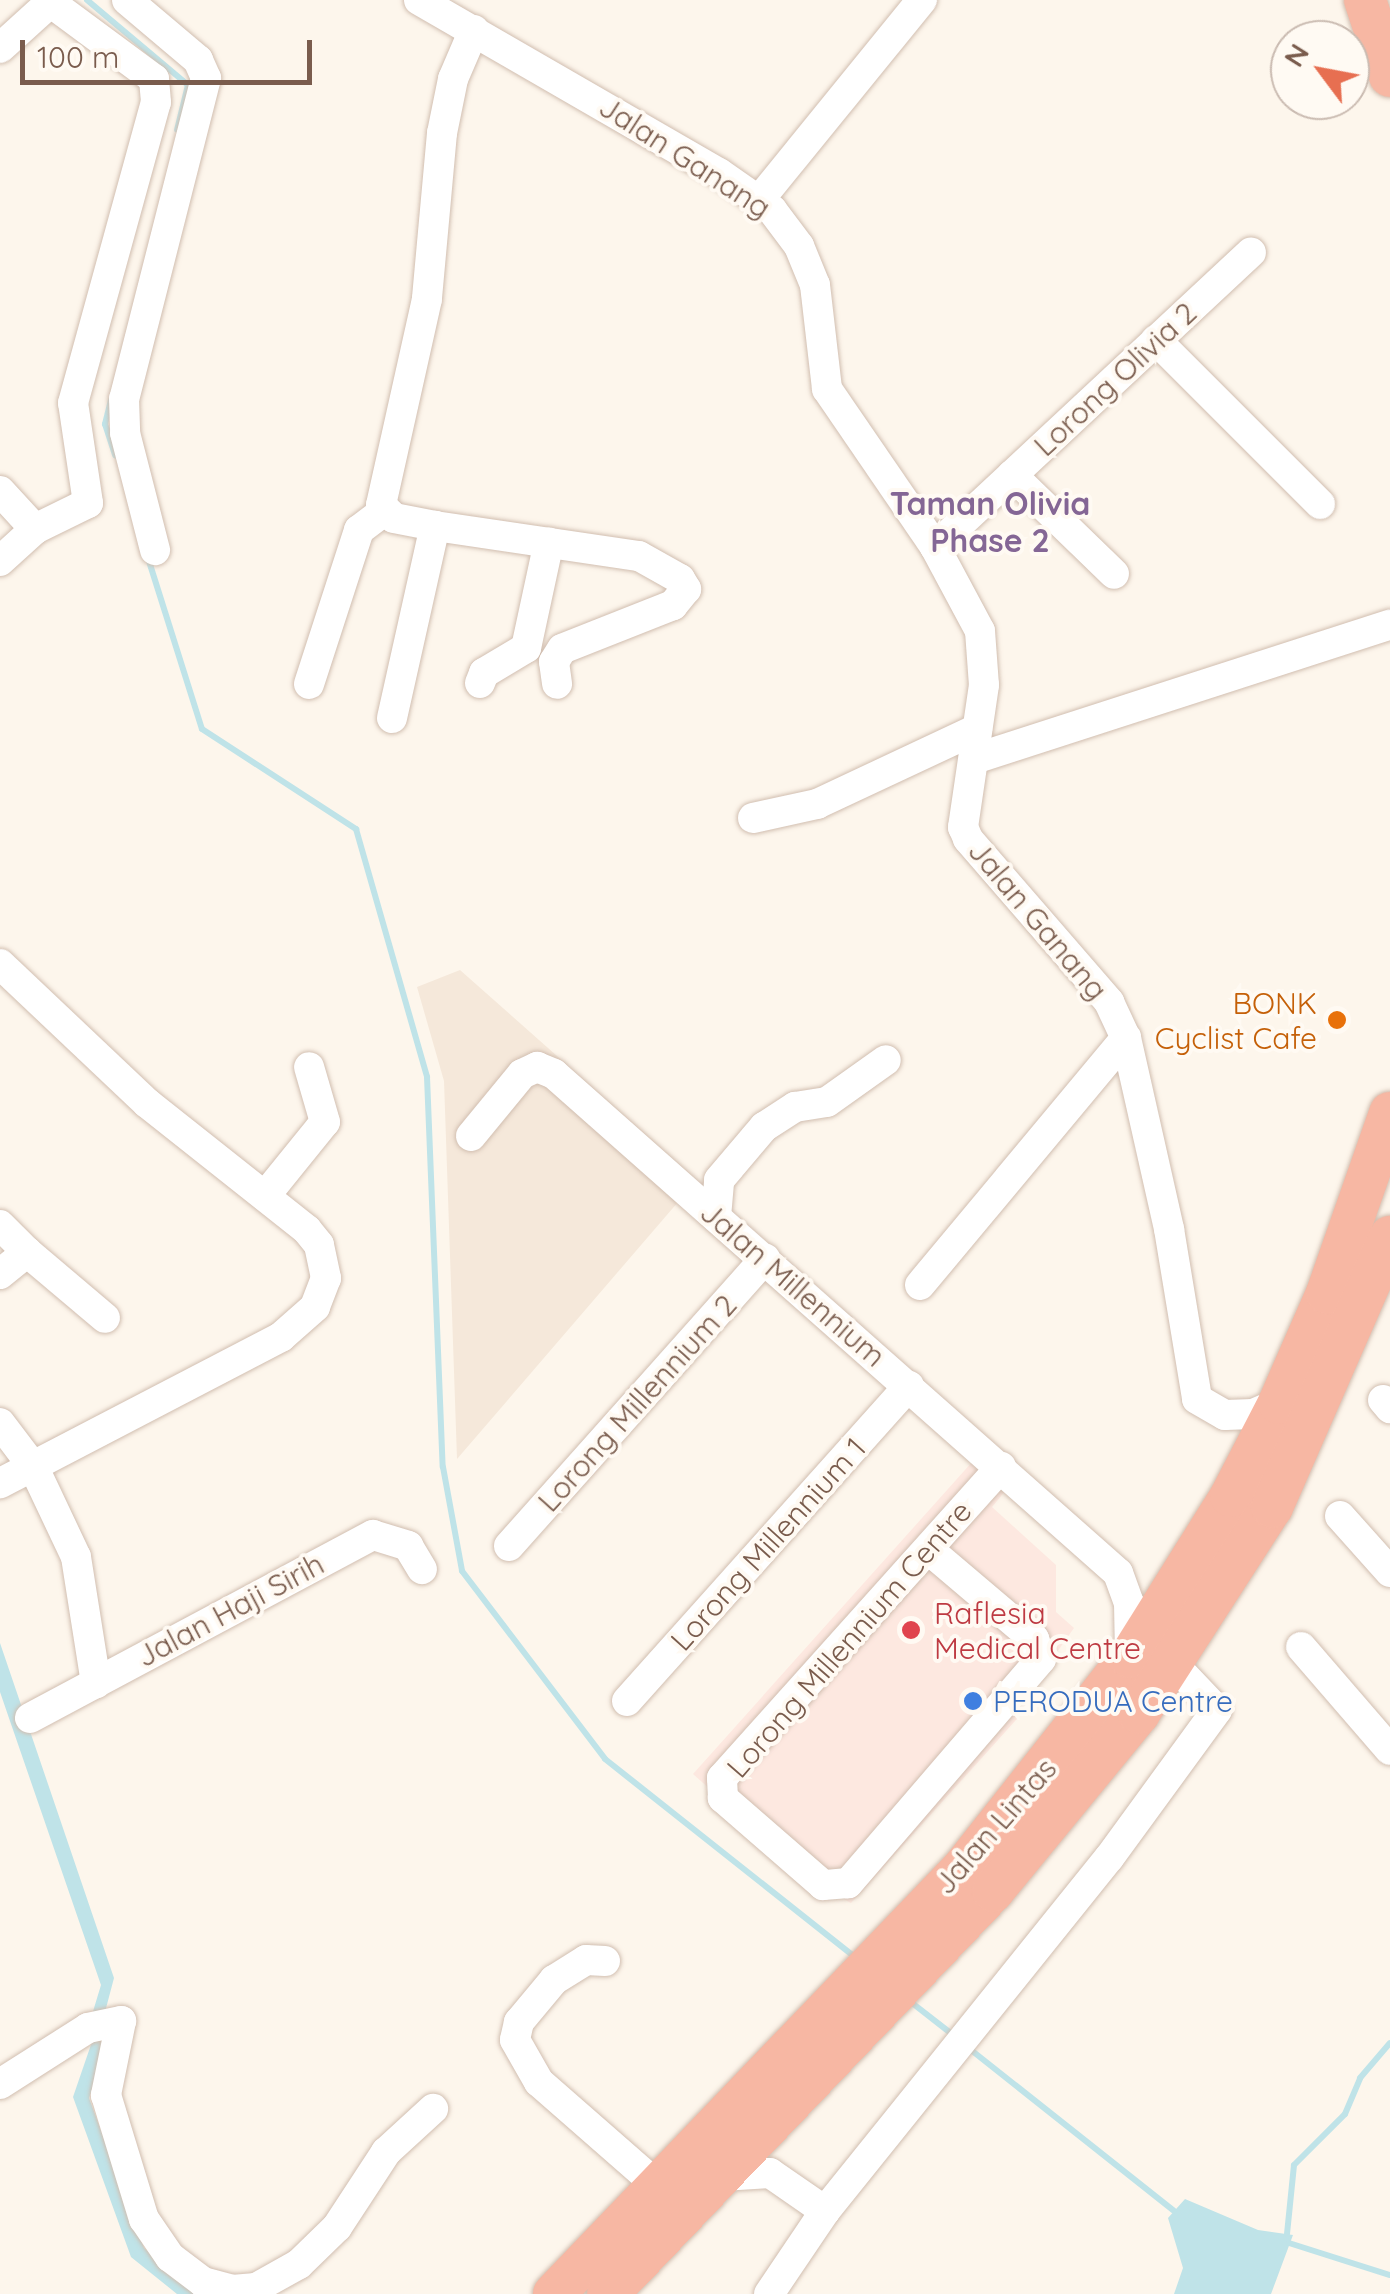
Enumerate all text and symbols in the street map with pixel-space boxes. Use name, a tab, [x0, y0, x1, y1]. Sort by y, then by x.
scale bar	[25, 20, 318, 82]
north arrow	[1270, 20, 1370, 120]
text: N	[1276, 37, 1316, 73]
text: 100 m	[37, 38, 119, 76]
street label: Jalan Ganang	[593, 88, 777, 226]
street label: Lorong Olivia 2	[1026, 295, 1204, 463]
district label: Taman Olivia Phase 2	[890, 485, 1090, 560]
street label: Jalan Ganang	[961, 833, 1115, 1007]
place label: BONK Cyclist Cafe	[1155, 985, 1317, 1056]
marker: BONK Cyclist Cafe	[1326, 1009, 1348, 1031]
street label: Jalan Millennium	[693, 1194, 893, 1374]
street label: Lorong Millennium 2	[530, 1287, 744, 1519]
street label: Lorong Millennium 1	[663, 1430, 873, 1658]
street label: Lorong Millennium Centre	[719, 1493, 979, 1785]
street label: Jalan Haji Sirih	[130, 1546, 330, 1674]
place label: Raflesia Medical Centre	[934, 1595, 1141, 1666]
marker: Raflesia Medical Centre	[898, 1617, 924, 1643]
place label: PERODUA Centre	[993, 1683, 1233, 1719]
marker: PERODUA Centre	[962, 1690, 984, 1712]
street label: Jalan Lintas	[926, 1751, 1064, 1901]

